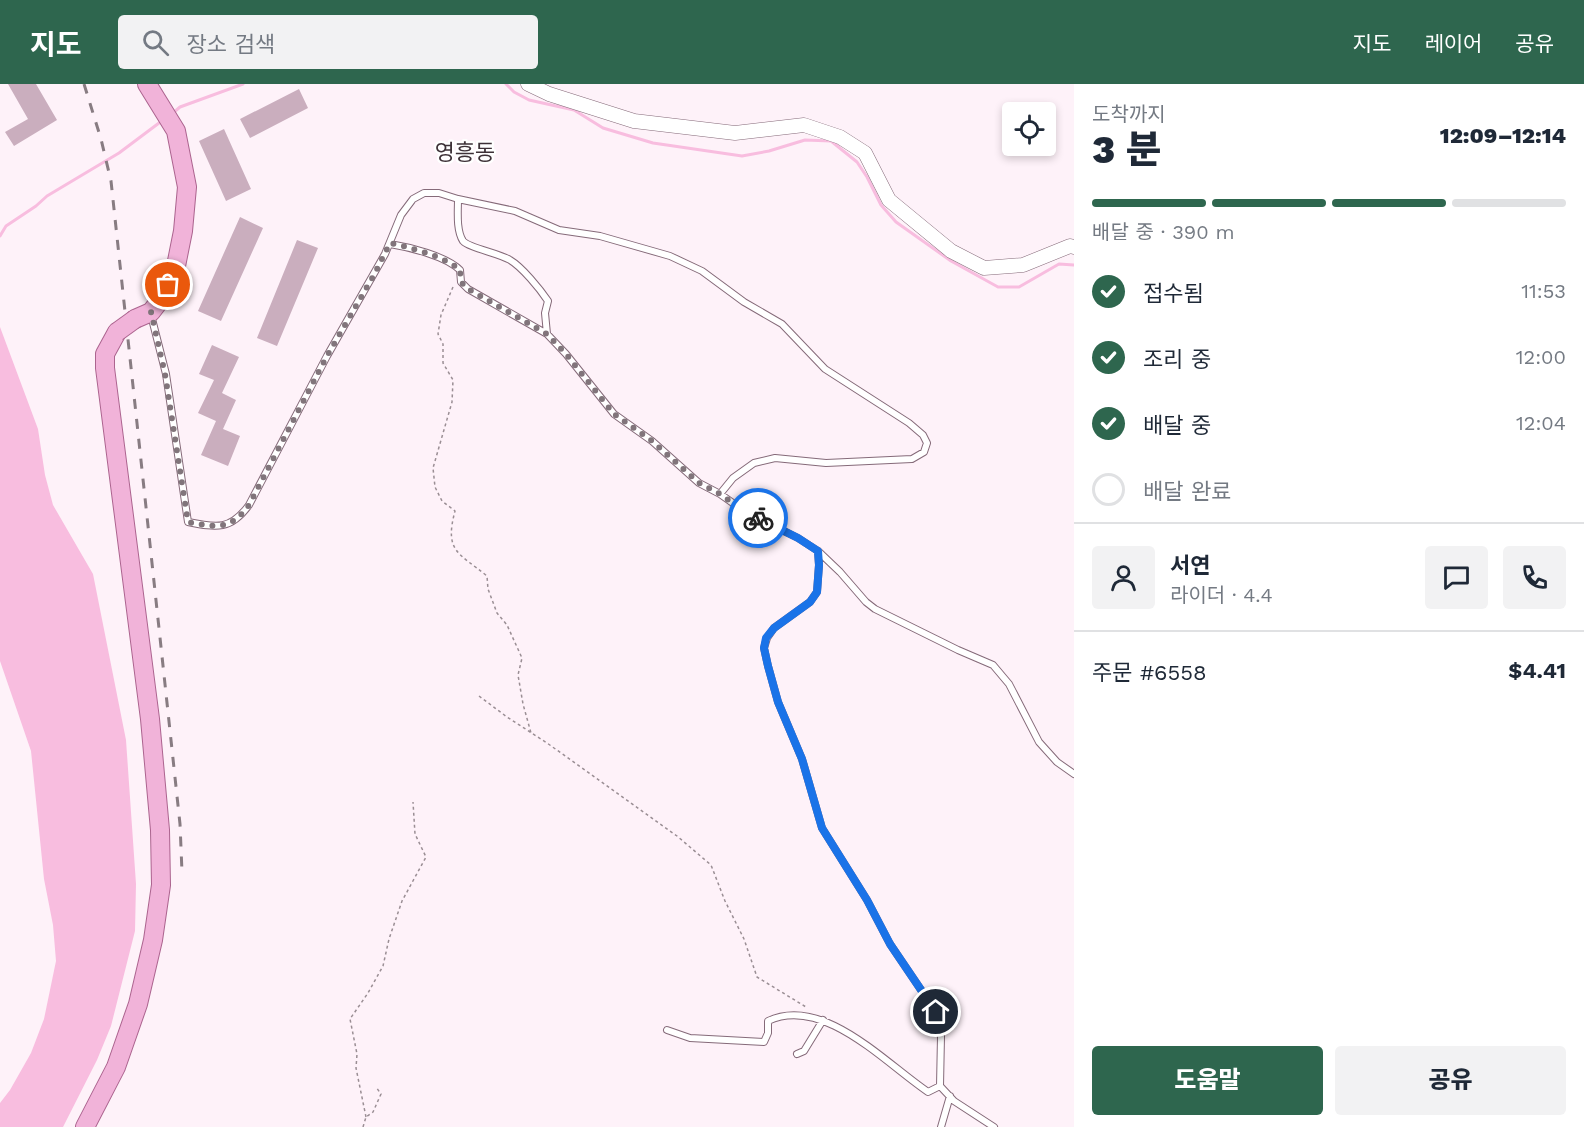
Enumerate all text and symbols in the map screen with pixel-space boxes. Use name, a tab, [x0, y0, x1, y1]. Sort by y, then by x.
search box	[118, 15, 538, 69]
icon: search	[139, 26, 172, 59]
text: 지도	[30, 28, 82, 61]
text: 지도	[1353, 31, 1391, 56]
text: 레이어	[1424, 31, 1482, 56]
text: 공유	[1515, 31, 1554, 56]
text: 장소 검색	[187, 32, 275, 57]
map controls	[1002, 102, 1056, 156]
button: locate	[1002, 102, 1056, 156]
text: 도착까지	[1092, 102, 1166, 126]
text: 12:09–12:14	[1440, 123, 1566, 148]
text: 3 분	[1092, 127, 1162, 172]
district label: 영흥동	[435, 140, 495, 165]
text: 배달 중 · 390 m	[1092, 220, 1235, 244]
pin	[142, 259, 193, 310]
icon: bag	[151, 268, 184, 301]
icon: check	[1092, 275, 1125, 308]
text: 11:53	[1521, 279, 1566, 303]
text: 접수됨	[1143, 281, 1204, 306]
icon: check	[1092, 341, 1125, 374]
text: 12:00	[1516, 345, 1566, 369]
text: 조리 중	[1143, 347, 1211, 372]
icon: check	[1092, 407, 1125, 440]
text: 12:04	[1516, 411, 1566, 435]
text: 배달 중	[1143, 413, 1211, 438]
text: 배달 완료	[1143, 479, 1231, 504]
courier	[728, 488, 788, 548]
icon: bike	[742, 502, 775, 535]
button: person	[1092, 546, 1155, 609]
button: chat	[1425, 546, 1488, 609]
button: phone	[1503, 546, 1566, 609]
text: 서연	[1170, 553, 1210, 578]
text: 라이더 · 4.4	[1170, 583, 1273, 607]
text: $4.41	[1508, 658, 1566, 683]
text: 주문 #6558	[1092, 660, 1207, 685]
pin	[910, 986, 961, 1037]
icon: home	[919, 995, 952, 1028]
button: 도움말	[1092, 1046, 1323, 1115]
button: 공유	[1335, 1046, 1566, 1115]

